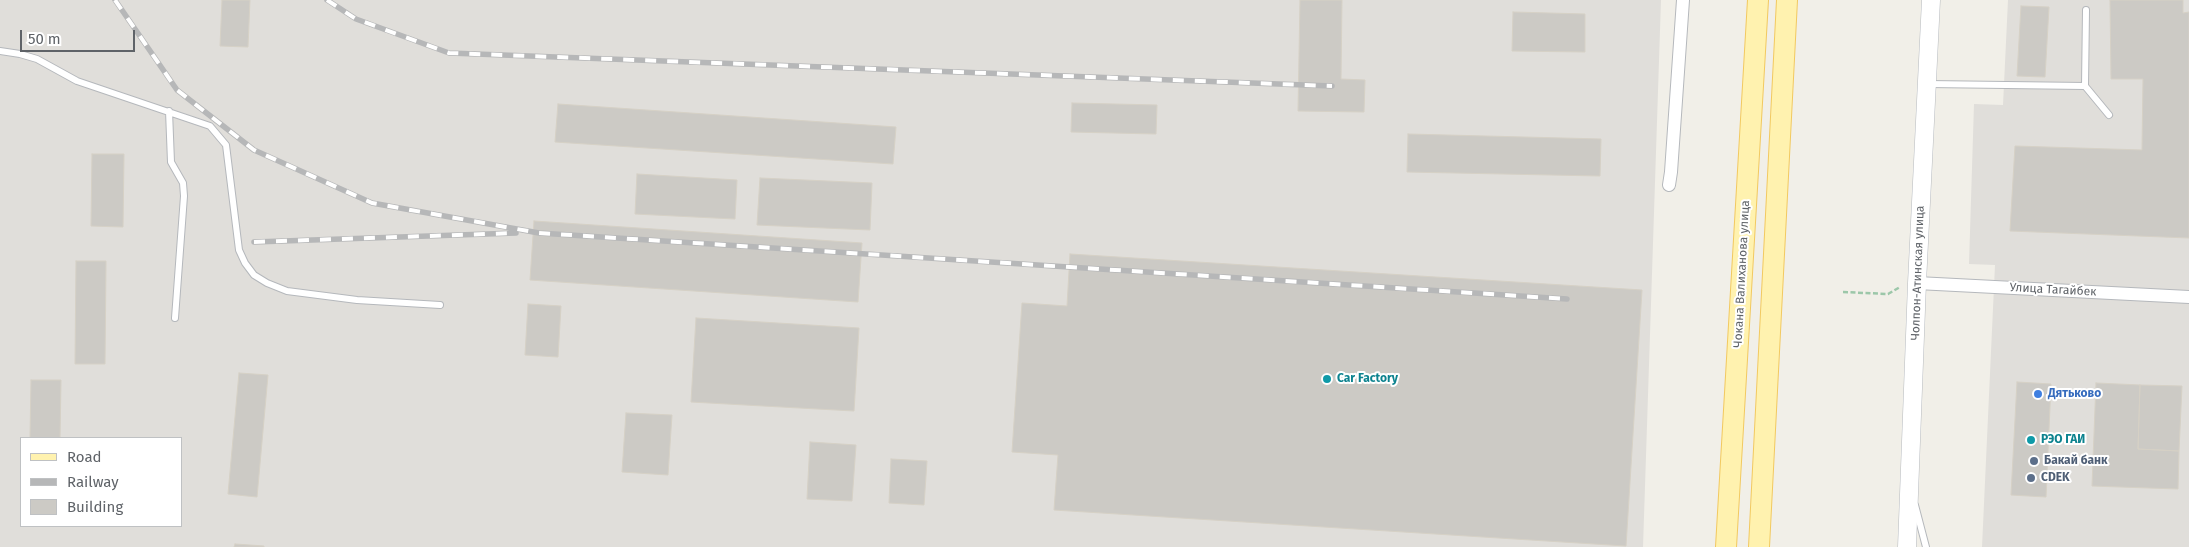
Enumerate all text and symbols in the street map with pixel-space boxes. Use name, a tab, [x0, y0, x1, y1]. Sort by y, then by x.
scale bar	[22, 20, 138, 52]
text: 50 m	[28, 30, 61, 48]
street label: Чокана Валиханова улица	[1731, 200, 1753, 348]
street label: Чолпон-Атинская улица	[1908, 205, 1928, 341]
street label: Улица Тагайбек	[2009, 281, 2097, 299]
place label: Car Factory	[1337, 372, 1398, 386]
marker: Car Factory	[1321, 373, 1333, 385]
place label: Дятьково	[2048, 387, 2101, 401]
marker: Дятьково	[2032, 388, 2044, 400]
place label: РЭО ГАИ	[2041, 433, 2085, 447]
marker: РЭО ГАИ	[2025, 434, 2037, 446]
legend	[20, 437, 182, 527]
text: Road	[67, 448, 102, 466]
place label: Бакай банк	[2044, 454, 2108, 468]
marker: Бакай банк	[2028, 455, 2040, 467]
place label: CDEK	[2041, 471, 2070, 485]
marker: CDEK	[2025, 472, 2037, 484]
text: Railway	[67, 473, 119, 491]
text: Building	[67, 498, 123, 516]

